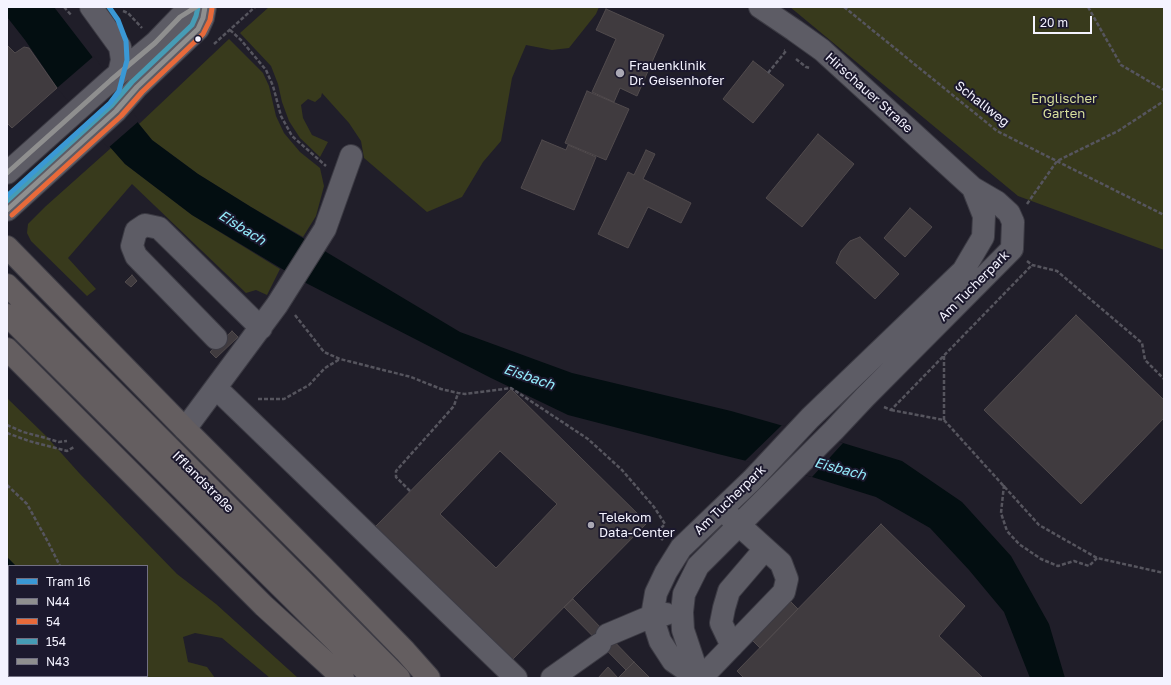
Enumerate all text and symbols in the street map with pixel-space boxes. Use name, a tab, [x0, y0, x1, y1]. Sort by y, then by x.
scale bar	[1035, 8, 1094, 34]
text: 20 m	[1040, 15, 1068, 30]
unlabelled marker	[193, 34, 203, 44]
street label: Hirschauer Straße	[822, 50, 916, 136]
place label: Frauenklinik Dr. Geisenhofer	[629, 58, 724, 89]
marker: Frauenklinik Dr. Geisenhofer	[614, 67, 626, 79]
street label: Schallweg	[952, 78, 1012, 130]
park label: Englischer Garten	[1031, 91, 1097, 122]
water label: Eisbach	[215, 207, 269, 249]
street label: Am Tucherpark	[935, 247, 1013, 325]
water label: Eisbach	[501, 361, 557, 393]
street label: Ifflandstraße	[169, 448, 237, 516]
water label: Eisbach	[812, 454, 868, 484]
street label: Am Tucherpark	[691, 462, 769, 538]
place label: Telekom Data-Center	[599, 510, 675, 541]
marker: Telekom Data-Center	[586, 520, 596, 530]
legend	[8, 565, 148, 677]
text: Tram 16	[46, 574, 90, 589]
text: N44	[46, 594, 70, 609]
text: 54	[46, 614, 60, 629]
text: 154	[46, 634, 66, 649]
text: N43	[46, 654, 69, 669]

